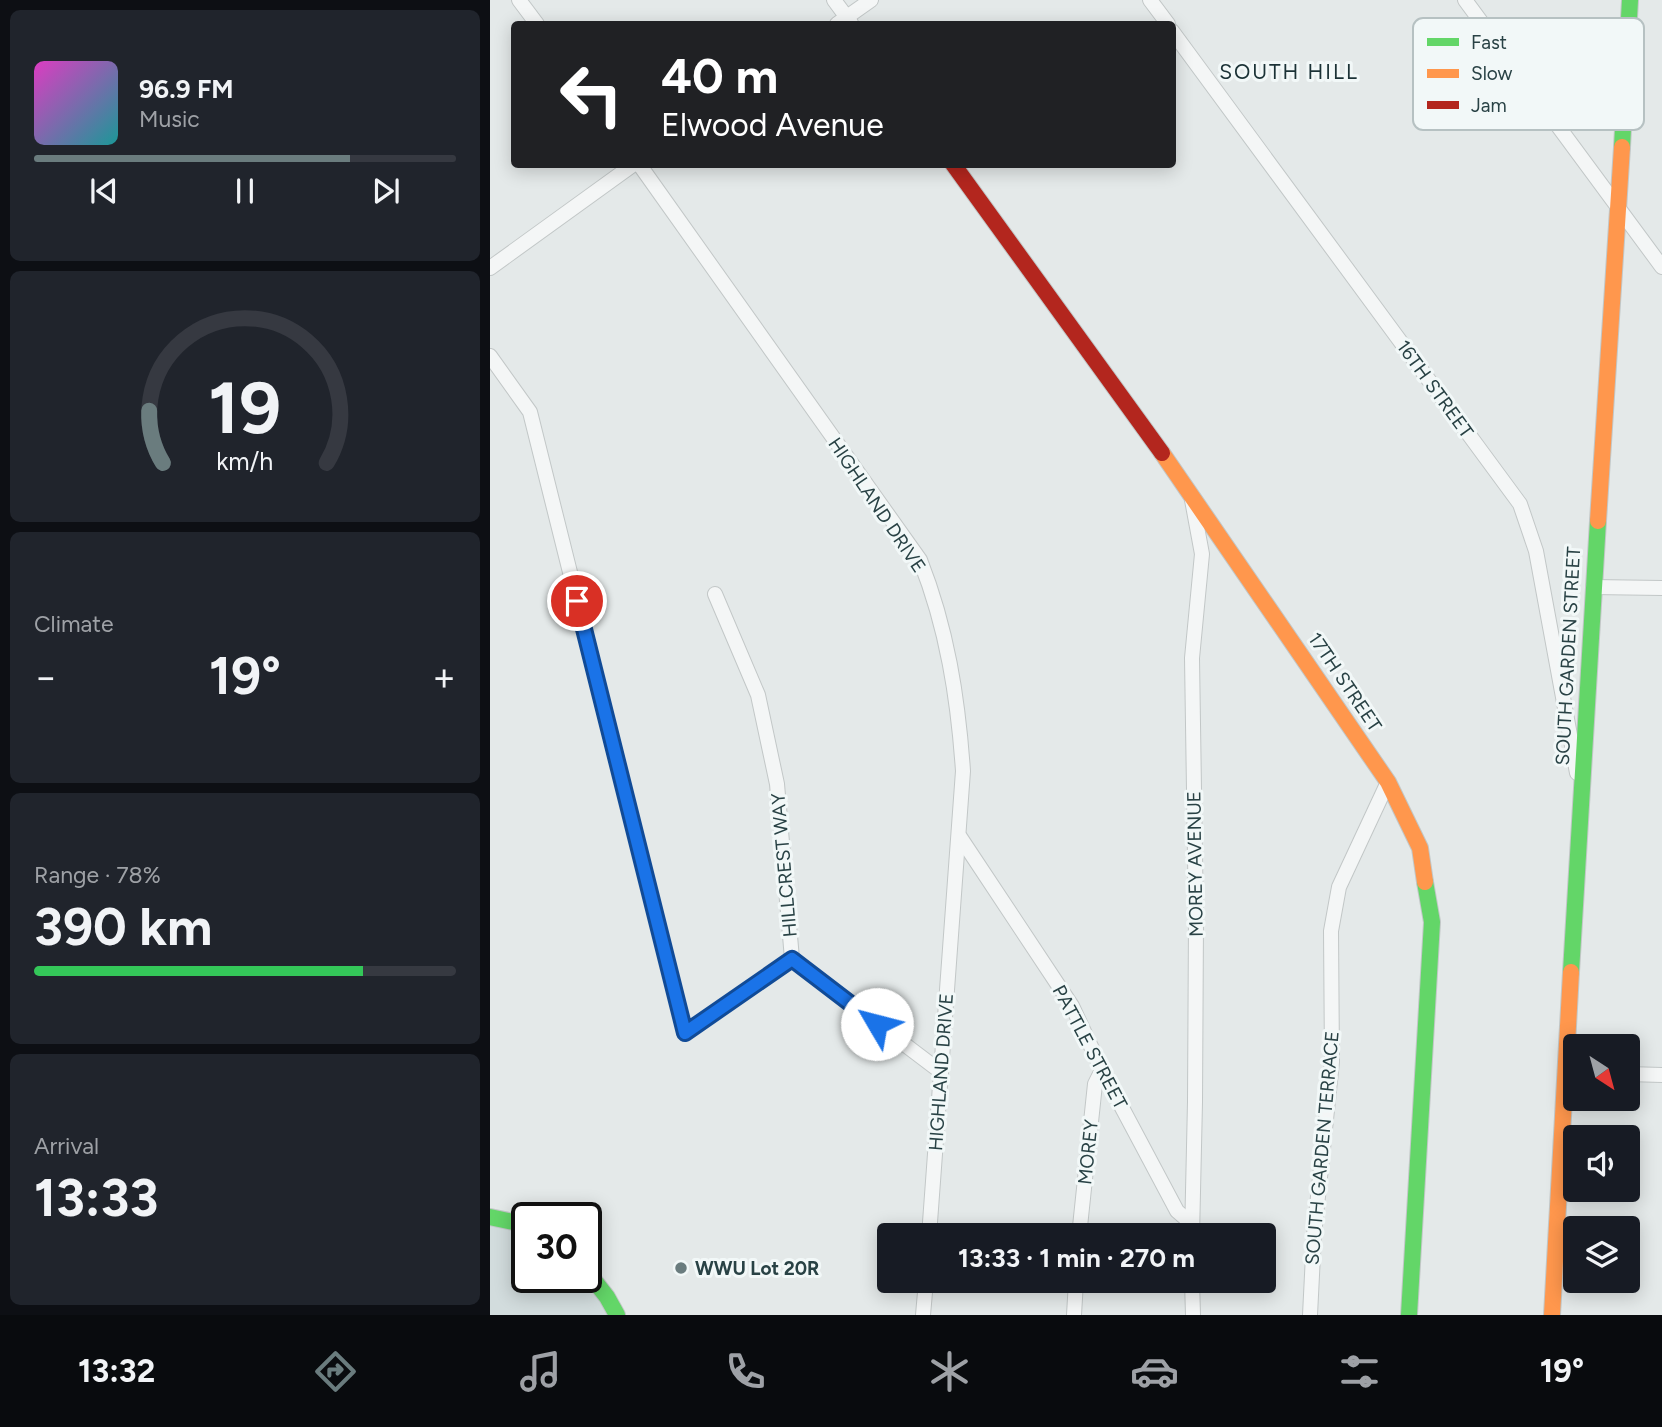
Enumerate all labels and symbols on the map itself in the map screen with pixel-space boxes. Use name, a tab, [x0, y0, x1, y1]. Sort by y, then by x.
legend	[1413, 18, 1644, 130]
text: Fast	[1471, 31, 1507, 54]
district label: SOUTH HILL	[1219, 59, 1359, 84]
text: Slow	[1471, 62, 1513, 85]
text: Jam	[1471, 94, 1507, 117]
street label: 16TH STREET	[1392, 336, 1478, 443]
street label: HIGHLAND DRIVE	[823, 433, 931, 577]
street label: SOUTH GARDEN STREET	[1551, 546, 1585, 766]
pin	[547, 571, 607, 631]
street label: 17TH STREET	[1303, 628, 1387, 736]
street label: HILLCREST WAY	[766, 791, 802, 938]
street label: MOREY AVENUE	[1182, 791, 1208, 937]
street label: PATTLE STREET	[1048, 981, 1133, 1114]
position arrow	[840, 987, 914, 1061]
street label: HIGHLAND DRIVE	[924, 992, 958, 1152]
street label: SOUTH GARDEN TERRACE	[1300, 1030, 1344, 1266]
north arrow	[1563, 1034, 1640, 1111]
street label: MOREY	[1073, 1118, 1103, 1186]
speed limit sign: 30	[511, 1202, 602, 1293]
place label: WWU Lot 20R	[695, 1257, 819, 1280]
marker: WWU Lot 20R	[673, 1260, 689, 1276]

